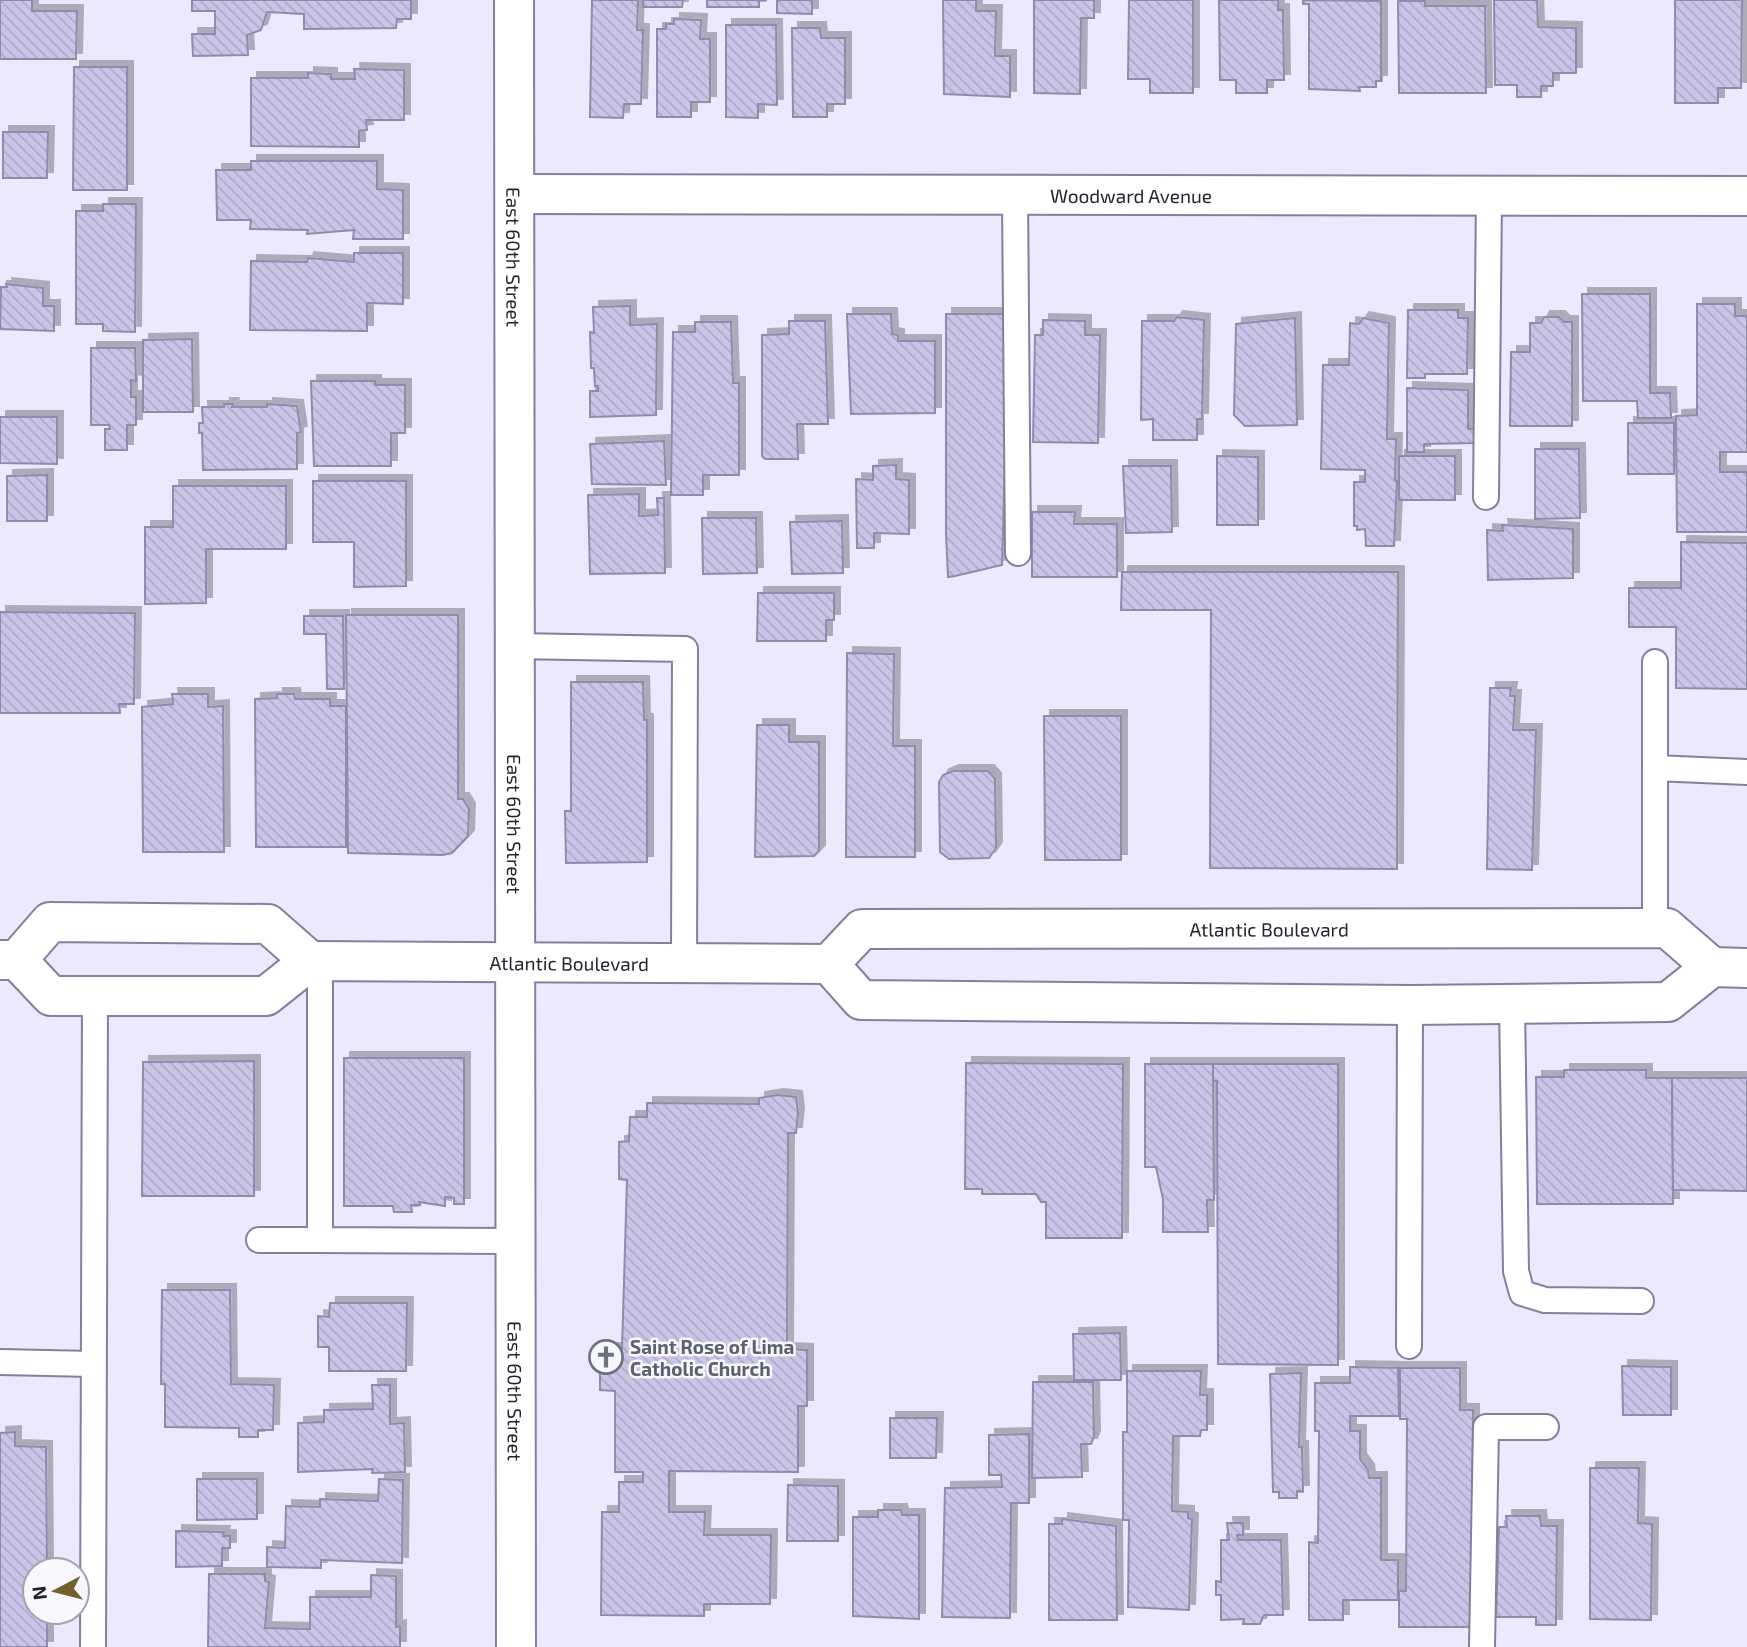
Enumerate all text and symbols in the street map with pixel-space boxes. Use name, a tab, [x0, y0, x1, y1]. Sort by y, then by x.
street label: Woodward Avenue	[1050, 183, 1212, 207]
street label: East 60th Street	[503, 187, 526, 327]
street label: East 60th Street	[503, 754, 527, 894]
street label: Atlantic Boulevard	[1189, 917, 1349, 940]
street label: Atlantic Boulevard	[489, 951, 649, 974]
street label: East 60th Street	[504, 1321, 527, 1461]
place label: Saint Rose of Lima Catholic Church	[630, 1335, 794, 1380]
church icon: Saint Rose of Lima Catholic Church	[587, 1338, 625, 1376]
north arrow	[21, 1556, 91, 1626]
text: N	[26, 1585, 51, 1601]

